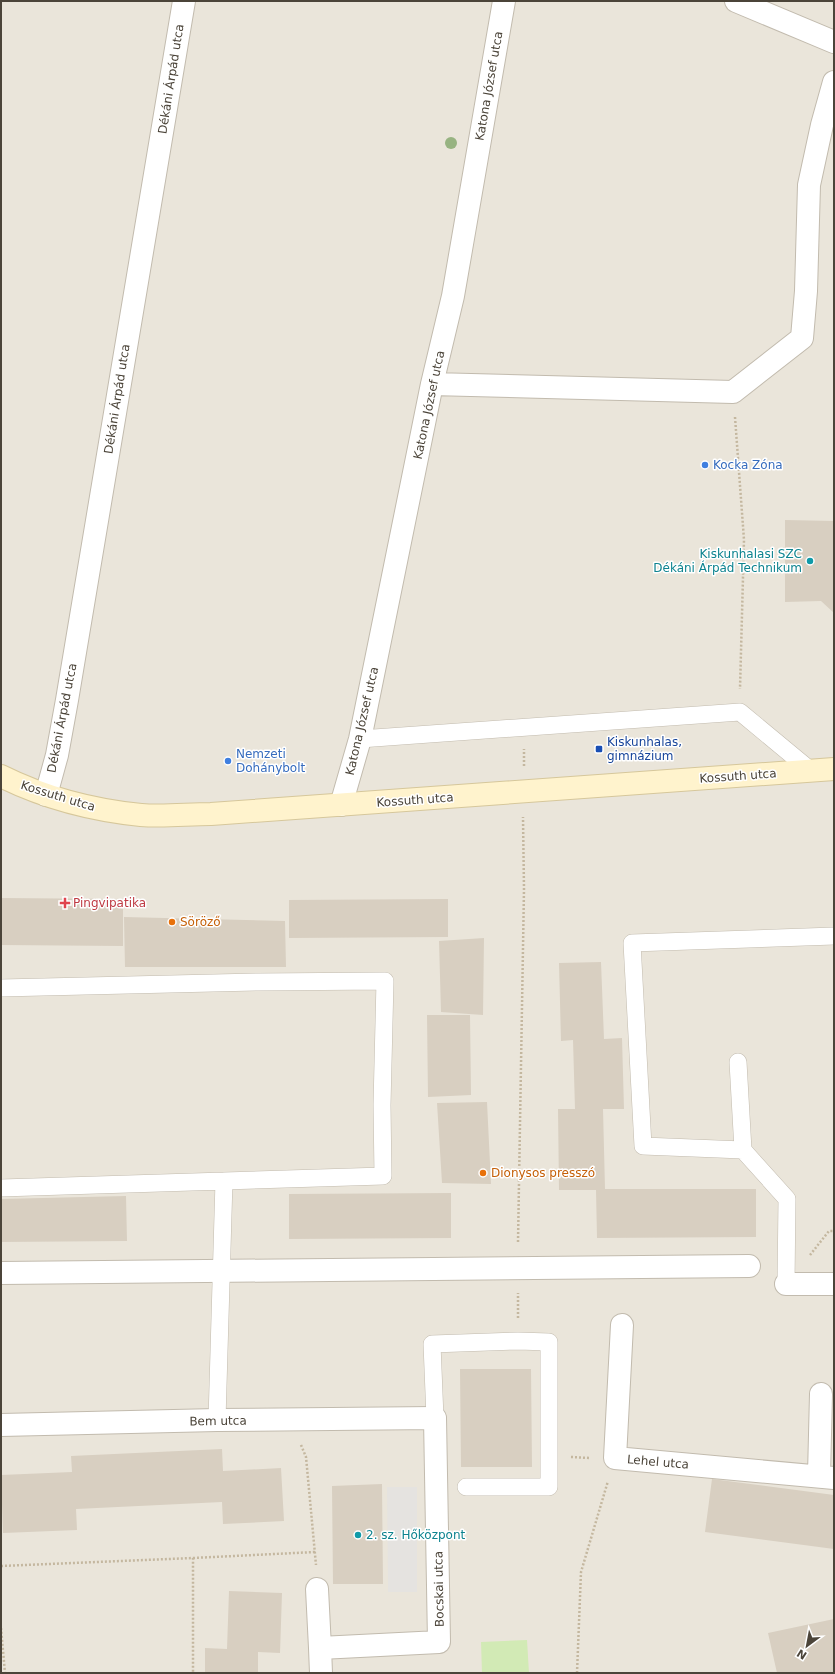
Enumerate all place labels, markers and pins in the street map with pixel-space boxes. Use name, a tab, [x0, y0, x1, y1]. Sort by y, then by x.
place label: Kocka Zóna	[713, 458, 783, 472]
marker: Kocka Zóna	[700, 460, 710, 470]
place label: Kiskunhalasi SZC Dékáni Árpád Technikum	[653, 547, 802, 575]
marker: Kiskunhalasi SZC Dékáni Árpád Technikum	[805, 556, 815, 566]
place label: Kiskunhalas, gimnázium	[607, 735, 682, 763]
marker: Kiskunhalas, gimnázium	[594, 744, 604, 754]
place label: Nemzeti Dohánybolt	[236, 747, 306, 775]
marker: Nemzeti Dohánybolt	[223, 756, 233, 766]
place label: Pingvipatika	[73, 896, 146, 910]
marker: Pingvipatika	[60, 898, 70, 908]
place label: Söröző	[180, 915, 221, 929]
marker: Söröző	[167, 917, 177, 927]
place label: Dionysos presszó	[491, 1166, 595, 1180]
marker: Dionysos presszó	[478, 1168, 488, 1178]
place label: 2. sz. Hőközpont	[366, 1528, 466, 1542]
marker: 2. sz. Hőközpont	[353, 1530, 363, 1540]

